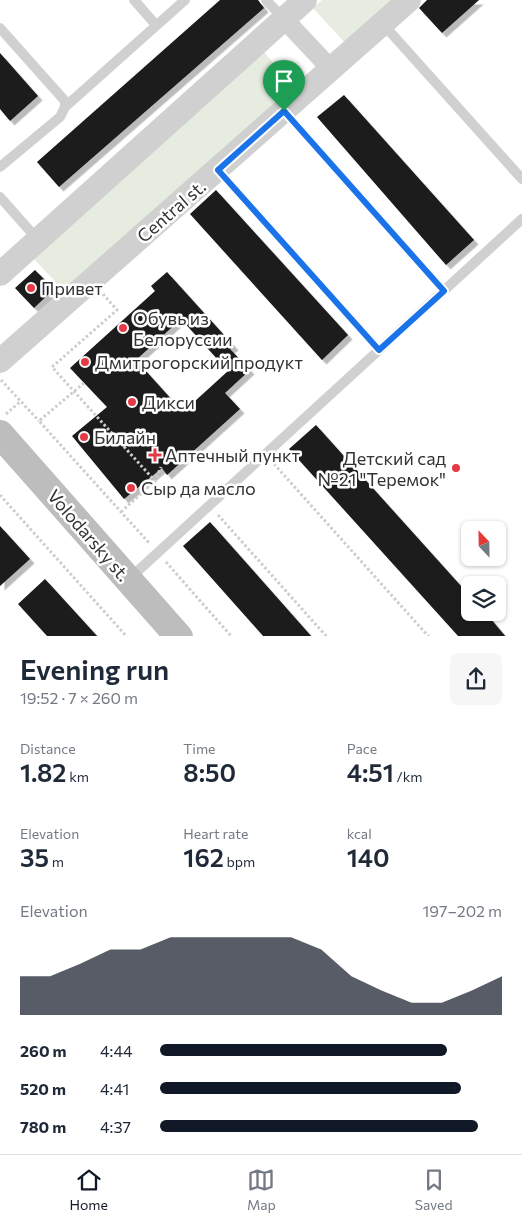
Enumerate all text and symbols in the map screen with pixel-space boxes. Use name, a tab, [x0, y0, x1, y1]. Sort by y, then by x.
pin	[263, 60, 305, 111]
icon: arrive	[270, 67, 298, 95]
street label: Central st.	[132, 175, 210, 247]
place label: Привет	[41, 277, 103, 299]
marker: Привет	[25, 282, 37, 294]
place label: Обувь из Белоруссии	[133, 307, 233, 350]
marker: Обувь из Белоруссии	[117, 322, 129, 334]
place label: Дмитрогорский продукт	[95, 351, 303, 373]
marker: Дмитрогорский продукт	[79, 356, 91, 368]
place label: Дикси	[142, 391, 195, 413]
marker: Дикси	[126, 396, 138, 408]
place label: Билайн	[94, 426, 156, 448]
marker: Билайн	[78, 431, 90, 443]
place label: Аптечный пункт	[165, 444, 301, 466]
place label: Детский сад №21 "Теремок"	[318, 447, 446, 490]
marker: Аптечный пункт	[149, 449, 161, 461]
marker: Детский сад №21 "Теремок"	[450, 462, 462, 474]
place label: Сыр да масло	[141, 477, 256, 499]
marker: Сыр да масло	[125, 482, 137, 494]
street label: Volodarsky st.	[43, 485, 135, 585]
north arrow	[461, 521, 506, 566]
map controls	[461, 521, 506, 621]
button: layers	[461, 576, 506, 621]
text: Evening run	[20, 652, 169, 686]
button: share	[450, 653, 502, 705]
text: 19:52 · 7 × 260 m	[20, 688, 138, 707]
text: Distance	[20, 740, 76, 757]
text: Time	[183, 740, 216, 757]
text: Pace	[347, 740, 377, 757]
text: 1.82	[20, 757, 66, 787]
text: 8:50	[183, 757, 236, 787]
text: 4:51	[347, 757, 394, 787]
text: km	[66, 768, 89, 785]
text: /km	[394, 768, 423, 785]
text: Elevation	[20, 825, 79, 842]
text: Heart rate	[183, 825, 248, 842]
text: kcal	[347, 825, 372, 842]
text: 35	[20, 842, 49, 872]
text: 162	[183, 842, 224, 872]
text: 140	[347, 842, 390, 872]
text: m	[49, 853, 64, 870]
text: bpm	[224, 853, 255, 870]
text: Elevation	[20, 901, 88, 920]
text: 197–202 m	[423, 901, 502, 920]
text: 260 m	[20, 1041, 67, 1060]
text: 4:44	[100, 1041, 133, 1060]
text: 520 m	[20, 1079, 66, 1098]
text: 4:41	[100, 1079, 129, 1098]
text: 780 m	[20, 1117, 66, 1136]
text: 4:37	[100, 1117, 131, 1136]
tab: Home	[69, 1166, 108, 1213]
tab: Map	[247, 1166, 276, 1213]
tab: Saved	[415, 1166, 453, 1213]

